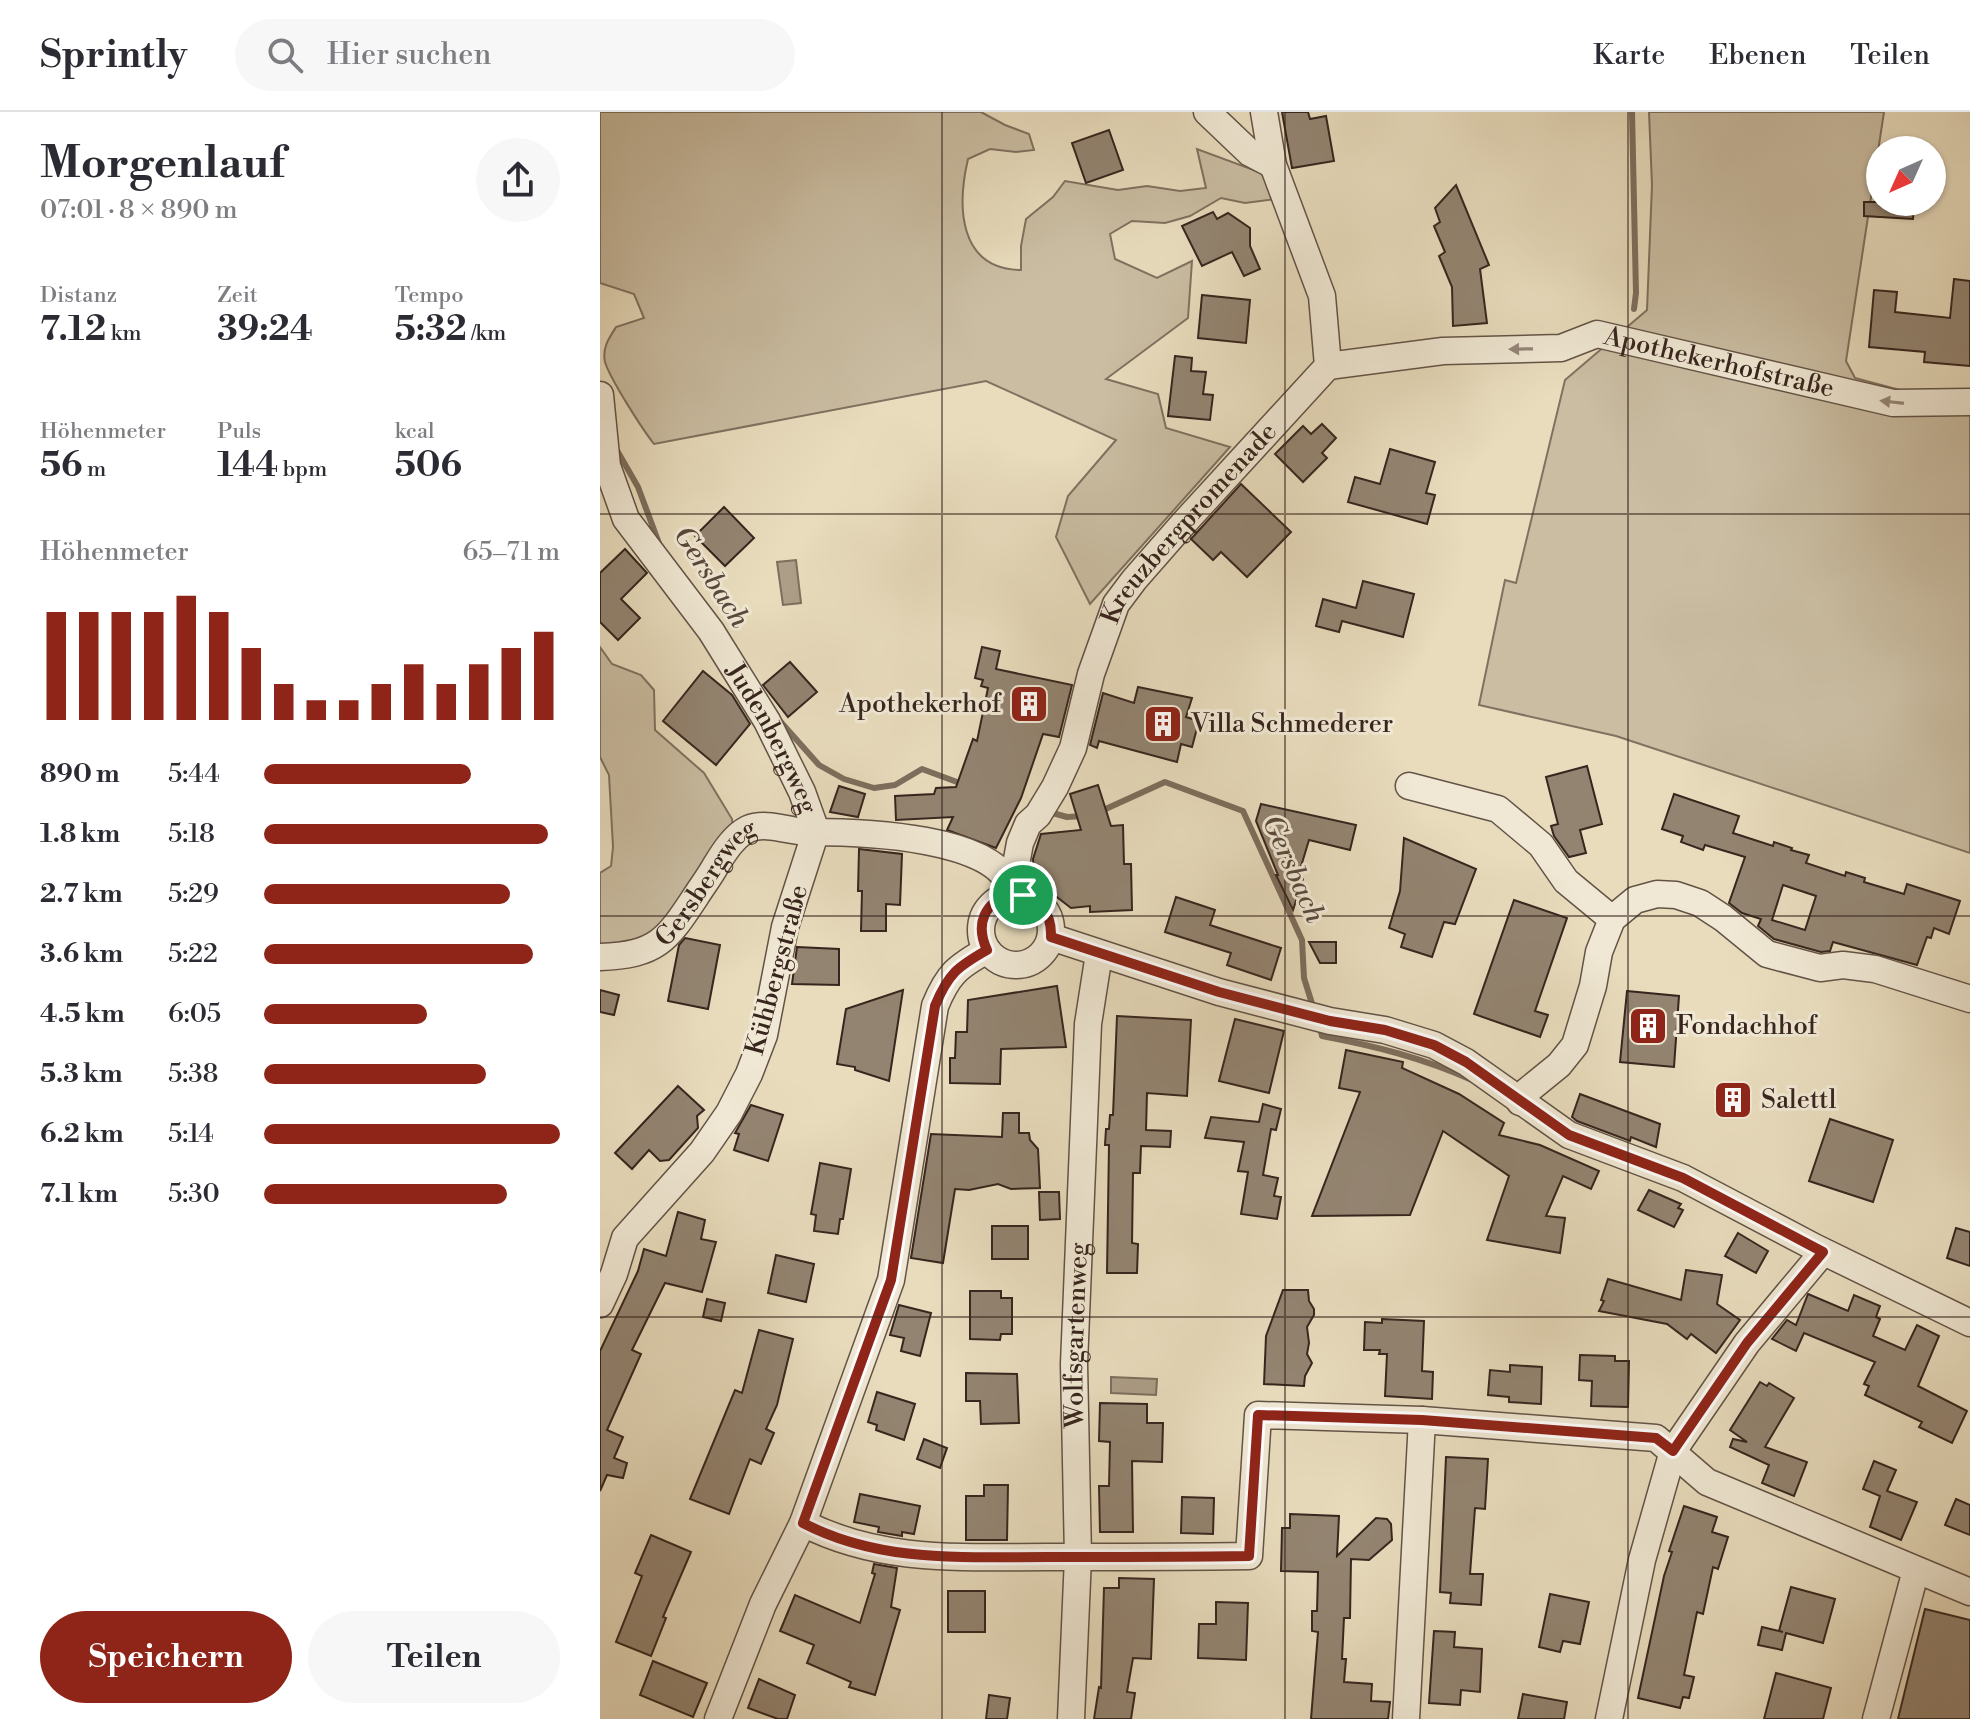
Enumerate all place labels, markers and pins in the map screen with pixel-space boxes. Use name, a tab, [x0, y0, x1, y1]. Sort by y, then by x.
building icon: Apothekerhof	[1008, 683, 1050, 725]
place label: Apothekerhof	[838, 688, 1003, 720]
building icon: Villa Schmederer	[1142, 703, 1184, 745]
place label: Villa Schmederer	[1190, 708, 1393, 740]
pin	[989, 861, 1057, 929]
building icon: Fondachhof	[1627, 1005, 1669, 1047]
place label: Fondachhof	[1676, 1010, 1818, 1042]
building icon: Salettl	[1712, 1079, 1754, 1121]
place label: Salettl	[1761, 1084, 1837, 1116]

